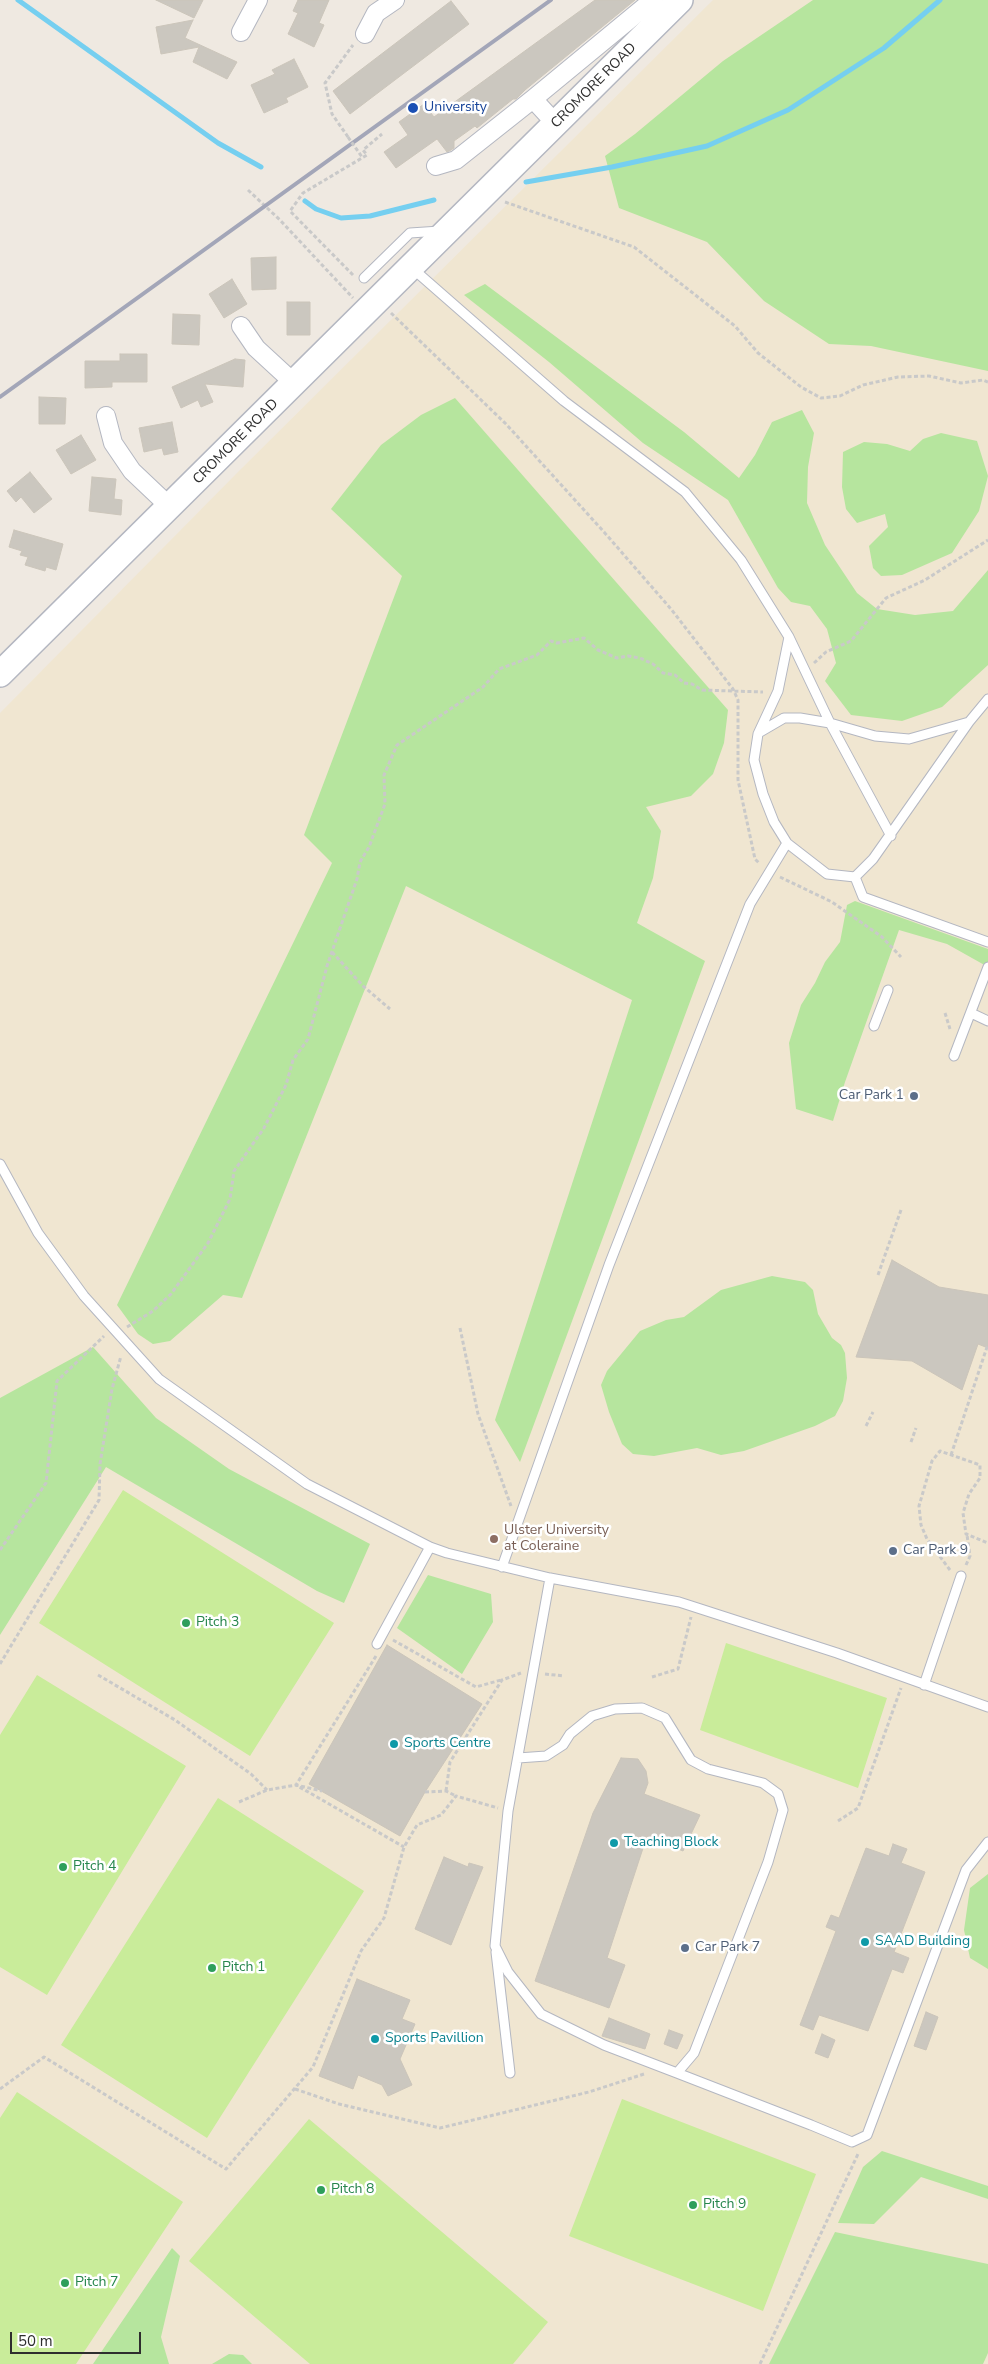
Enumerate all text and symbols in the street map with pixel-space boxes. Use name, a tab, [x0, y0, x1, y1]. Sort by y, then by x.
street label: CROMORE ROAD	[548, 40, 640, 132]
place label: University	[424, 100, 487, 116]
marker: University	[406, 101, 420, 115]
street label: CROMORE ROAD	[190, 396, 282, 488]
place label: Car Park 1	[839, 1088, 904, 1104]
marker: Car Park 1	[908, 1090, 920, 1102]
place label: Ulster University at Coleraine	[504, 1523, 609, 1555]
marker: Ulster University at Coleraine	[488, 1533, 500, 1545]
place label: Car Park 9	[903, 1543, 968, 1559]
marker: Car Park 9	[887, 1545, 899, 1557]
place label: Pitch 3	[196, 1615, 239, 1631]
marker: Pitch 3	[180, 1617, 192, 1629]
place label: Sports Centre	[404, 1736, 491, 1752]
marker: Sports Centre	[388, 1738, 400, 1750]
place label: Teaching Block	[624, 1835, 718, 1851]
marker: Teaching Block	[608, 1837, 620, 1849]
place label: Pitch 4	[73, 1859, 116, 1875]
marker: Pitch 4	[57, 1861, 69, 1873]
place label: SAAD Building	[875, 1934, 970, 1950]
marker: SAAD Building	[859, 1936, 871, 1948]
place label: Car Park 7	[695, 1940, 760, 1956]
marker: Car Park 7	[679, 1942, 691, 1954]
place label: Pitch 1	[222, 1960, 265, 1976]
marker: Pitch 1	[206, 1962, 218, 1974]
place label: Sports Pavillion	[385, 2031, 484, 2047]
marker: Sports Pavillion	[369, 2033, 381, 2045]
place label: Pitch 8	[331, 2182, 374, 2198]
marker: Pitch 8	[315, 2184, 327, 2196]
place label: Pitch 9	[703, 2197, 746, 2213]
marker: Pitch 9	[687, 2199, 699, 2211]
place label: Pitch 7	[75, 2275, 118, 2291]
marker: Pitch 7	[59, 2277, 71, 2289]
scale bar	[12, 2322, 144, 2354]
text: 50 m	[18, 2331, 53, 2351]

